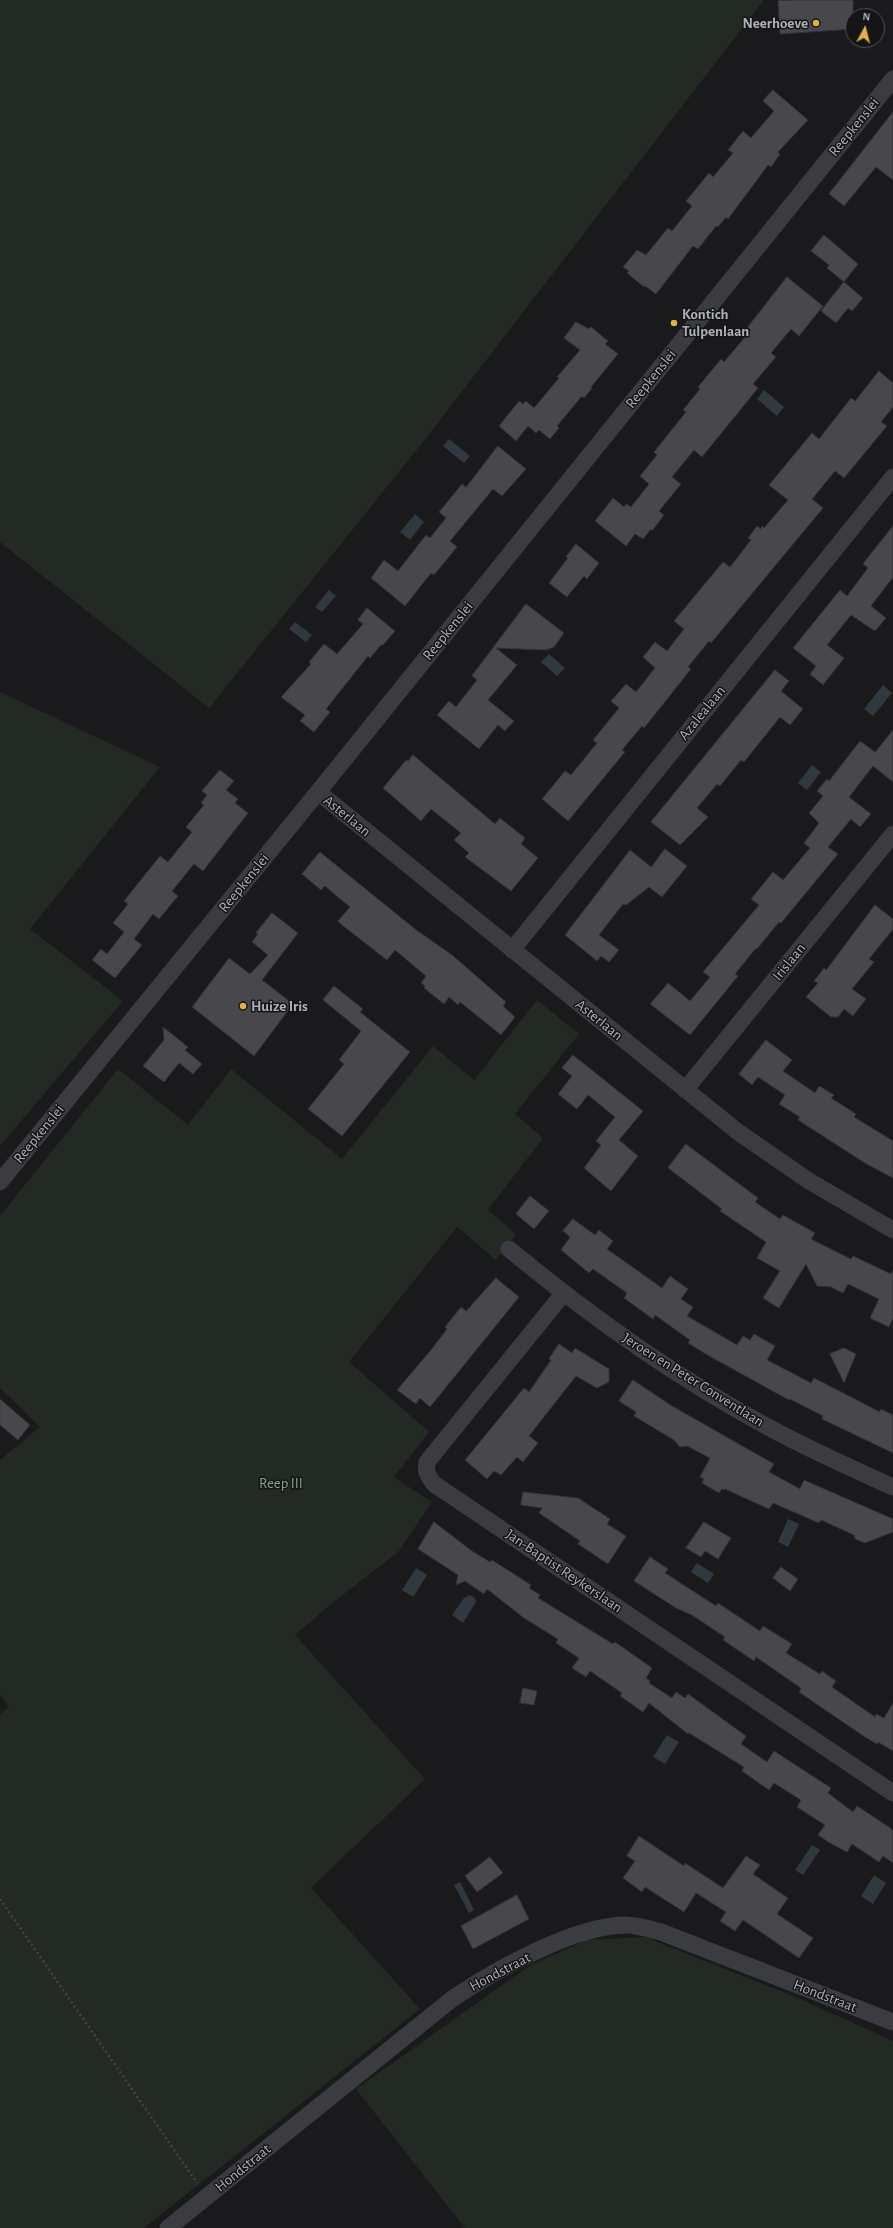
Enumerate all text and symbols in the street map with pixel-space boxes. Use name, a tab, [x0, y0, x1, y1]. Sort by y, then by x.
north arrow	[845, 8, 885, 48]
text: N	[862, 11, 871, 23]
place label: Neerhoeve	[743, 14, 808, 32]
marker: Neerhoeve	[811, 18, 821, 28]
street label: Reepkenslei	[825, 94, 883, 160]
place label: Kontich Tulpenlaan	[682, 305, 749, 340]
marker: Kontich Tulpenlaan	[669, 318, 679, 328]
street label: Reepkenslei	[622, 346, 680, 412]
street label: Reepkenslei	[419, 598, 477, 664]
street label: Azalealaan	[675, 682, 729, 744]
street label: Asterlaan	[320, 791, 374, 841]
street label: Reepkenslei	[215, 850, 273, 916]
street label: Irislaan	[768, 940, 810, 984]
street label: Asterlaan	[572, 995, 626, 1045]
place label: Huize Iris	[251, 997, 308, 1015]
marker: Huize Iris	[238, 1001, 248, 1011]
street label: Reepkenslei	[10, 1101, 68, 1167]
street label: Jeroen en Peter Conventlaan	[619, 1329, 767, 1431]
park label: Reep III	[259, 1474, 303, 1492]
street label: Jan-Baptist Reykerslaan	[502, 1525, 626, 1617]
street label: Hondstraat	[466, 1948, 534, 1996]
street label: Hondstraat	[791, 1976, 859, 2016]
street label: Hondstraat	[212, 2140, 274, 2196]

